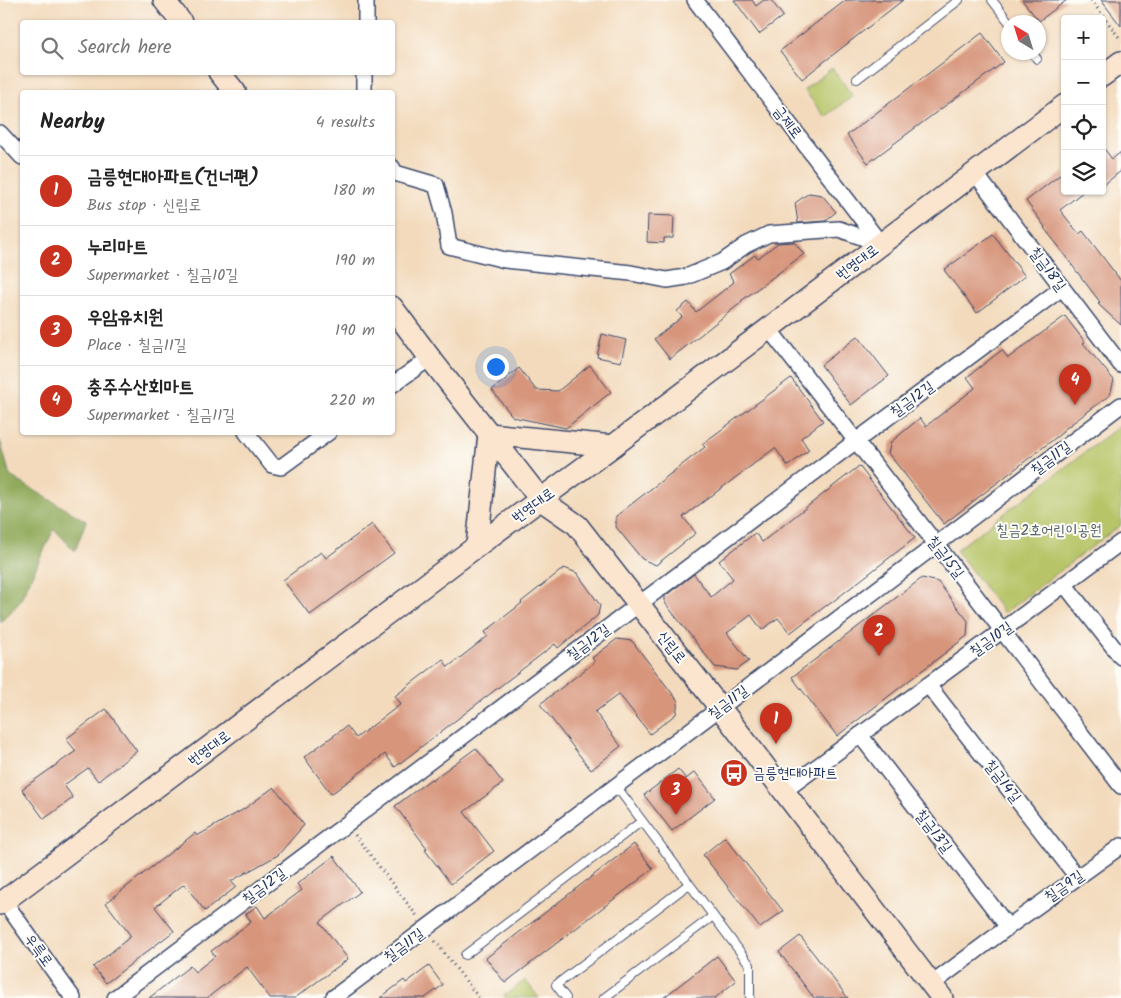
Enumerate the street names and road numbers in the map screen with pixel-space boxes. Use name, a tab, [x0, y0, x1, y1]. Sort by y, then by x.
street label: 금제로	[767, 101, 808, 144]
street label: 번영대로	[831, 239, 884, 287]
street label: 칠금18길	[1023, 242, 1072, 297]
street label: 칠금12길	[885, 376, 940, 424]
street label: 칠금11길	[1026, 435, 1077, 482]
street label: 번영대로	[507, 482, 560, 530]
street label: 칠금15길	[921, 531, 970, 584]
street label: 칠금10길	[965, 616, 1018, 664]
street label: 칠금12길	[562, 618, 616, 667]
street label: 신립로	[651, 626, 692, 669]
street label: 칠금11길	[703, 679, 754, 726]
street label: 번영대로	[183, 725, 236, 773]
street label: 칠금14길	[978, 755, 1027, 808]
street label: 칠금13길	[909, 805, 958, 859]
street label: 칠금12길	[238, 862, 292, 911]
street label: 칠금9길	[1040, 865, 1089, 909]
street label: 칠금11길	[379, 922, 430, 969]
street label: 우륵로	[18, 929, 59, 972]

